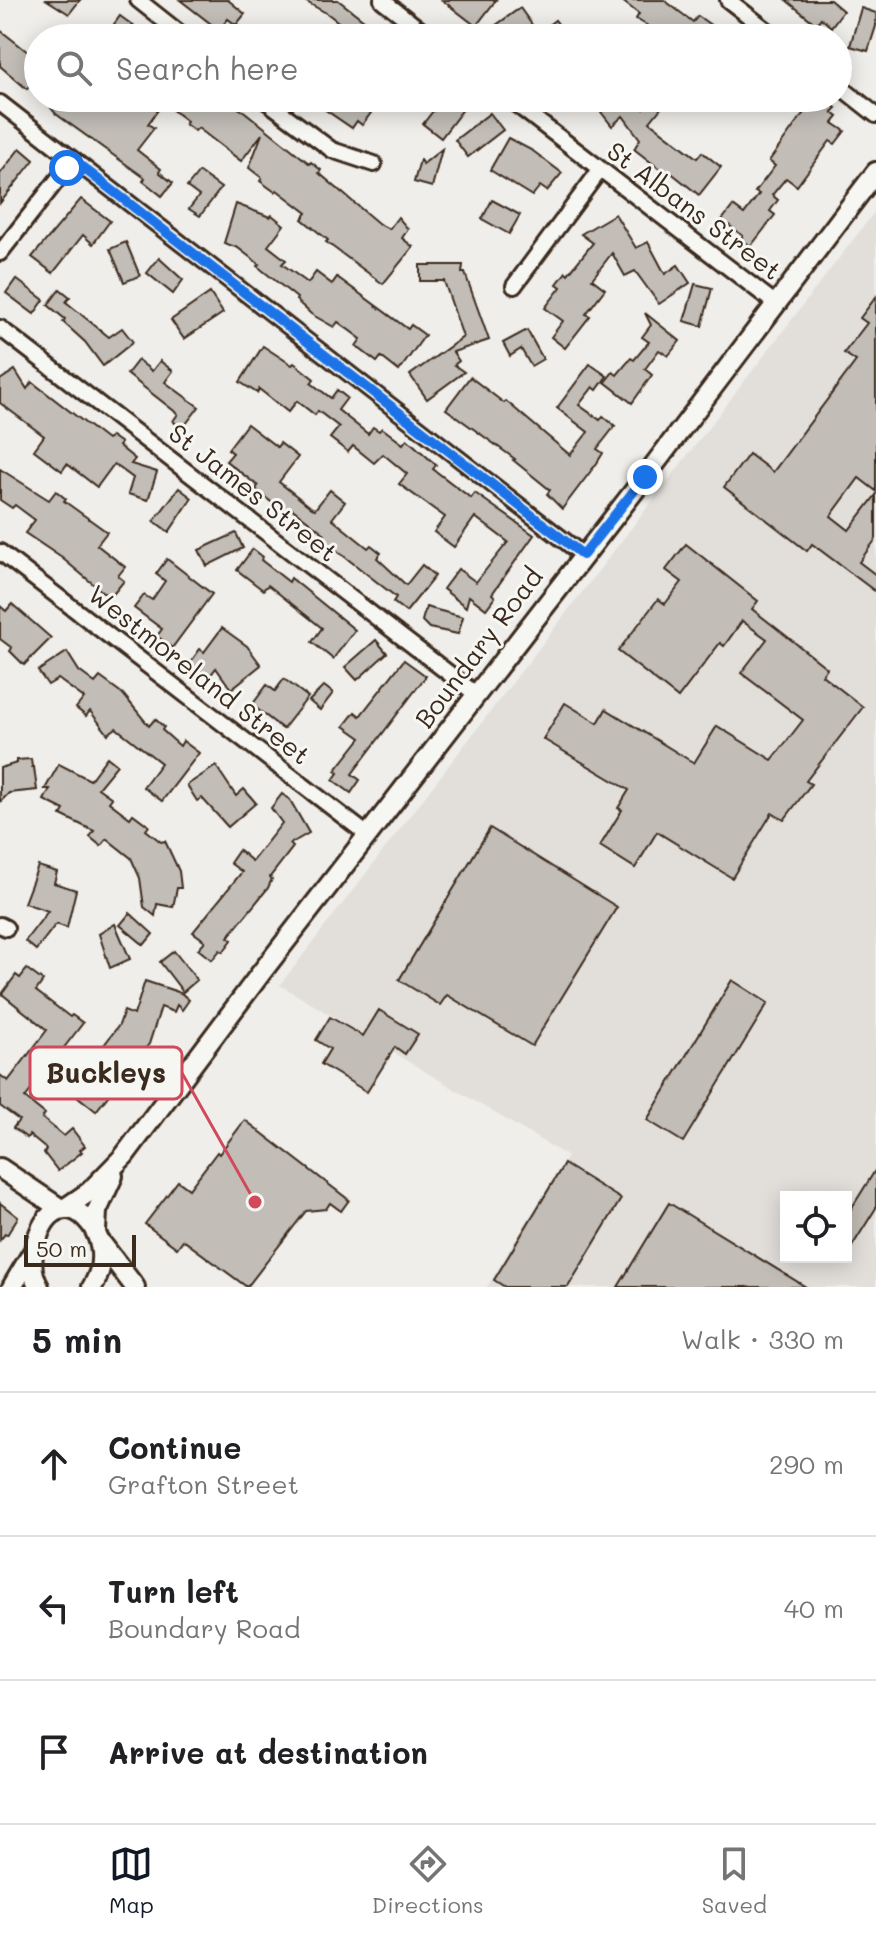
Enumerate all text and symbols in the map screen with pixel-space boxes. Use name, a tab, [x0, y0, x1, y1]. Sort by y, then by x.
search box	[24, 24, 852, 112]
icon: search	[52, 46, 96, 90]
text: Search here	[116, 48, 299, 88]
street label: St Albans Street	[601, 133, 789, 287]
route start	[49, 150, 85, 186]
street label: St James Street	[162, 416, 345, 569]
route end	[627, 459, 663, 495]
street label: Boundary Road	[407, 560, 550, 735]
street label: Westmoreland Street	[82, 577, 318, 772]
callout: Buckleys	[30, 1047, 182, 1099]
text: Buckleys	[46, 1054, 166, 1091]
map controls	[780, 1191, 852, 1263]
button: locate	[780, 1191, 852, 1263]
scale bar	[24, 1231, 136, 1267]
text: 50 m	[36, 1234, 87, 1263]
text: 5 min	[32, 1317, 122, 1362]
text: Walk · 330 m	[681, 1322, 844, 1356]
text: Continue	[108, 1427, 241, 1467]
icon: ahead	[32, 1442, 76, 1486]
text: 290 m	[769, 1447, 844, 1481]
text: Grafton Street	[108, 1467, 299, 1501]
text: Turn left	[108, 1571, 239, 1611]
icon: left	[32, 1586, 76, 1630]
text: 40 m	[784, 1591, 844, 1625]
text: Boundary Road	[108, 1611, 301, 1645]
icon: arrive	[32, 1730, 76, 1774]
text: Arrive at destination	[108, 1732, 428, 1772]
tab: Map	[109, 1842, 154, 1919]
tab: Directions	[372, 1842, 484, 1919]
tab: Saved	[702, 1842, 767, 1919]

